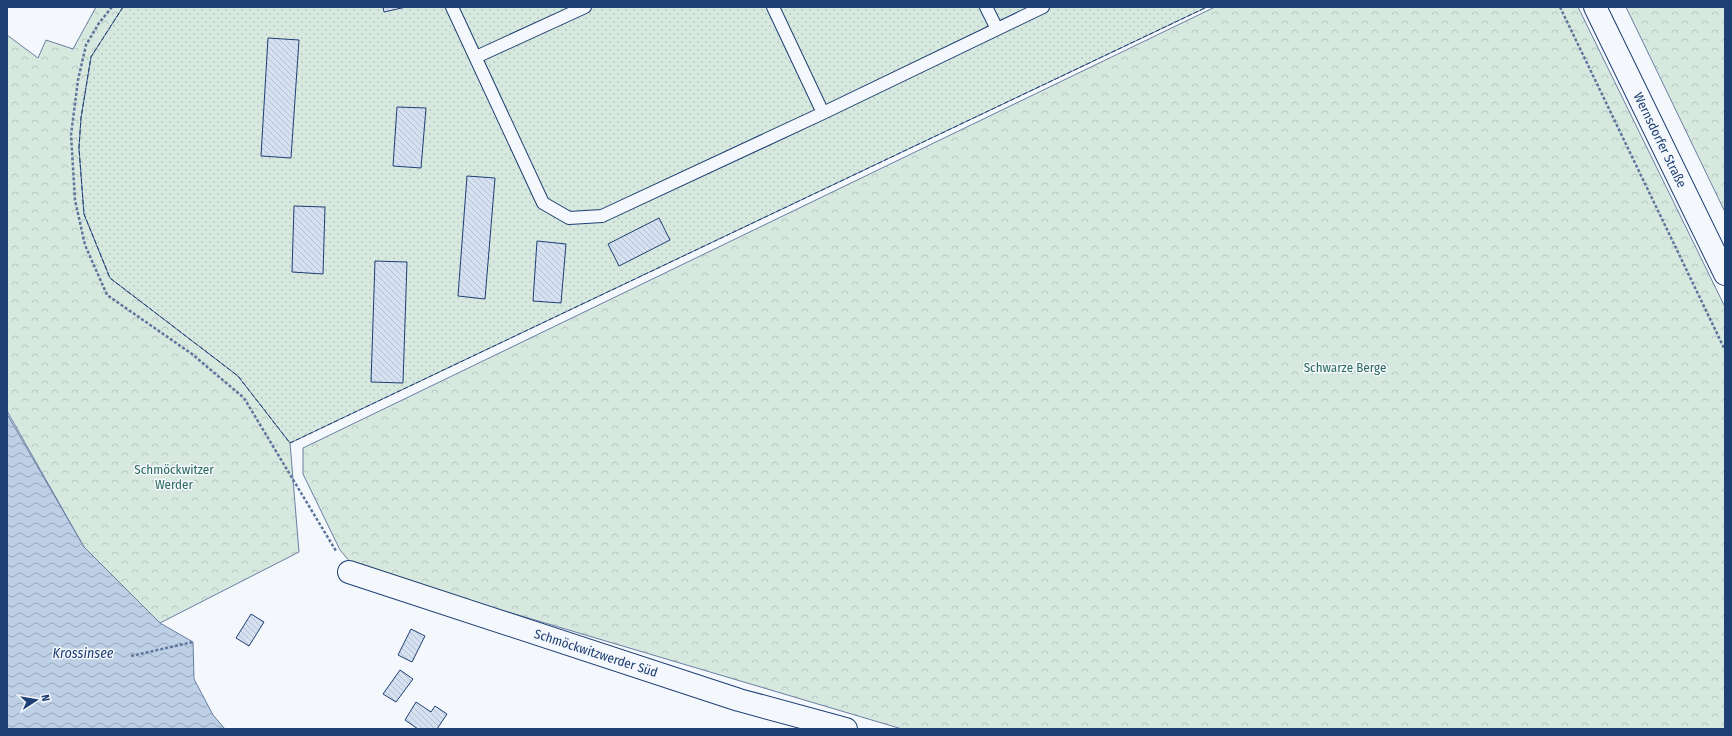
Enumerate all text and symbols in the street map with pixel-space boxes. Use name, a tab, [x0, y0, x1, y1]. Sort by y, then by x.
street label: Wernsdorfer Straße	[1631, 90, 1689, 190]
park label: Schwarze Berge	[1304, 360, 1386, 375]
park label: Schmöckwitzer Werder	[134, 462, 214, 492]
street label: Schmöckwitzwerder Süd	[532, 626, 660, 680]
water label: Krossinsee	[53, 645, 114, 662]
north arrow	[16, 680, 56, 720]
text: N	[38, 693, 52, 703]

